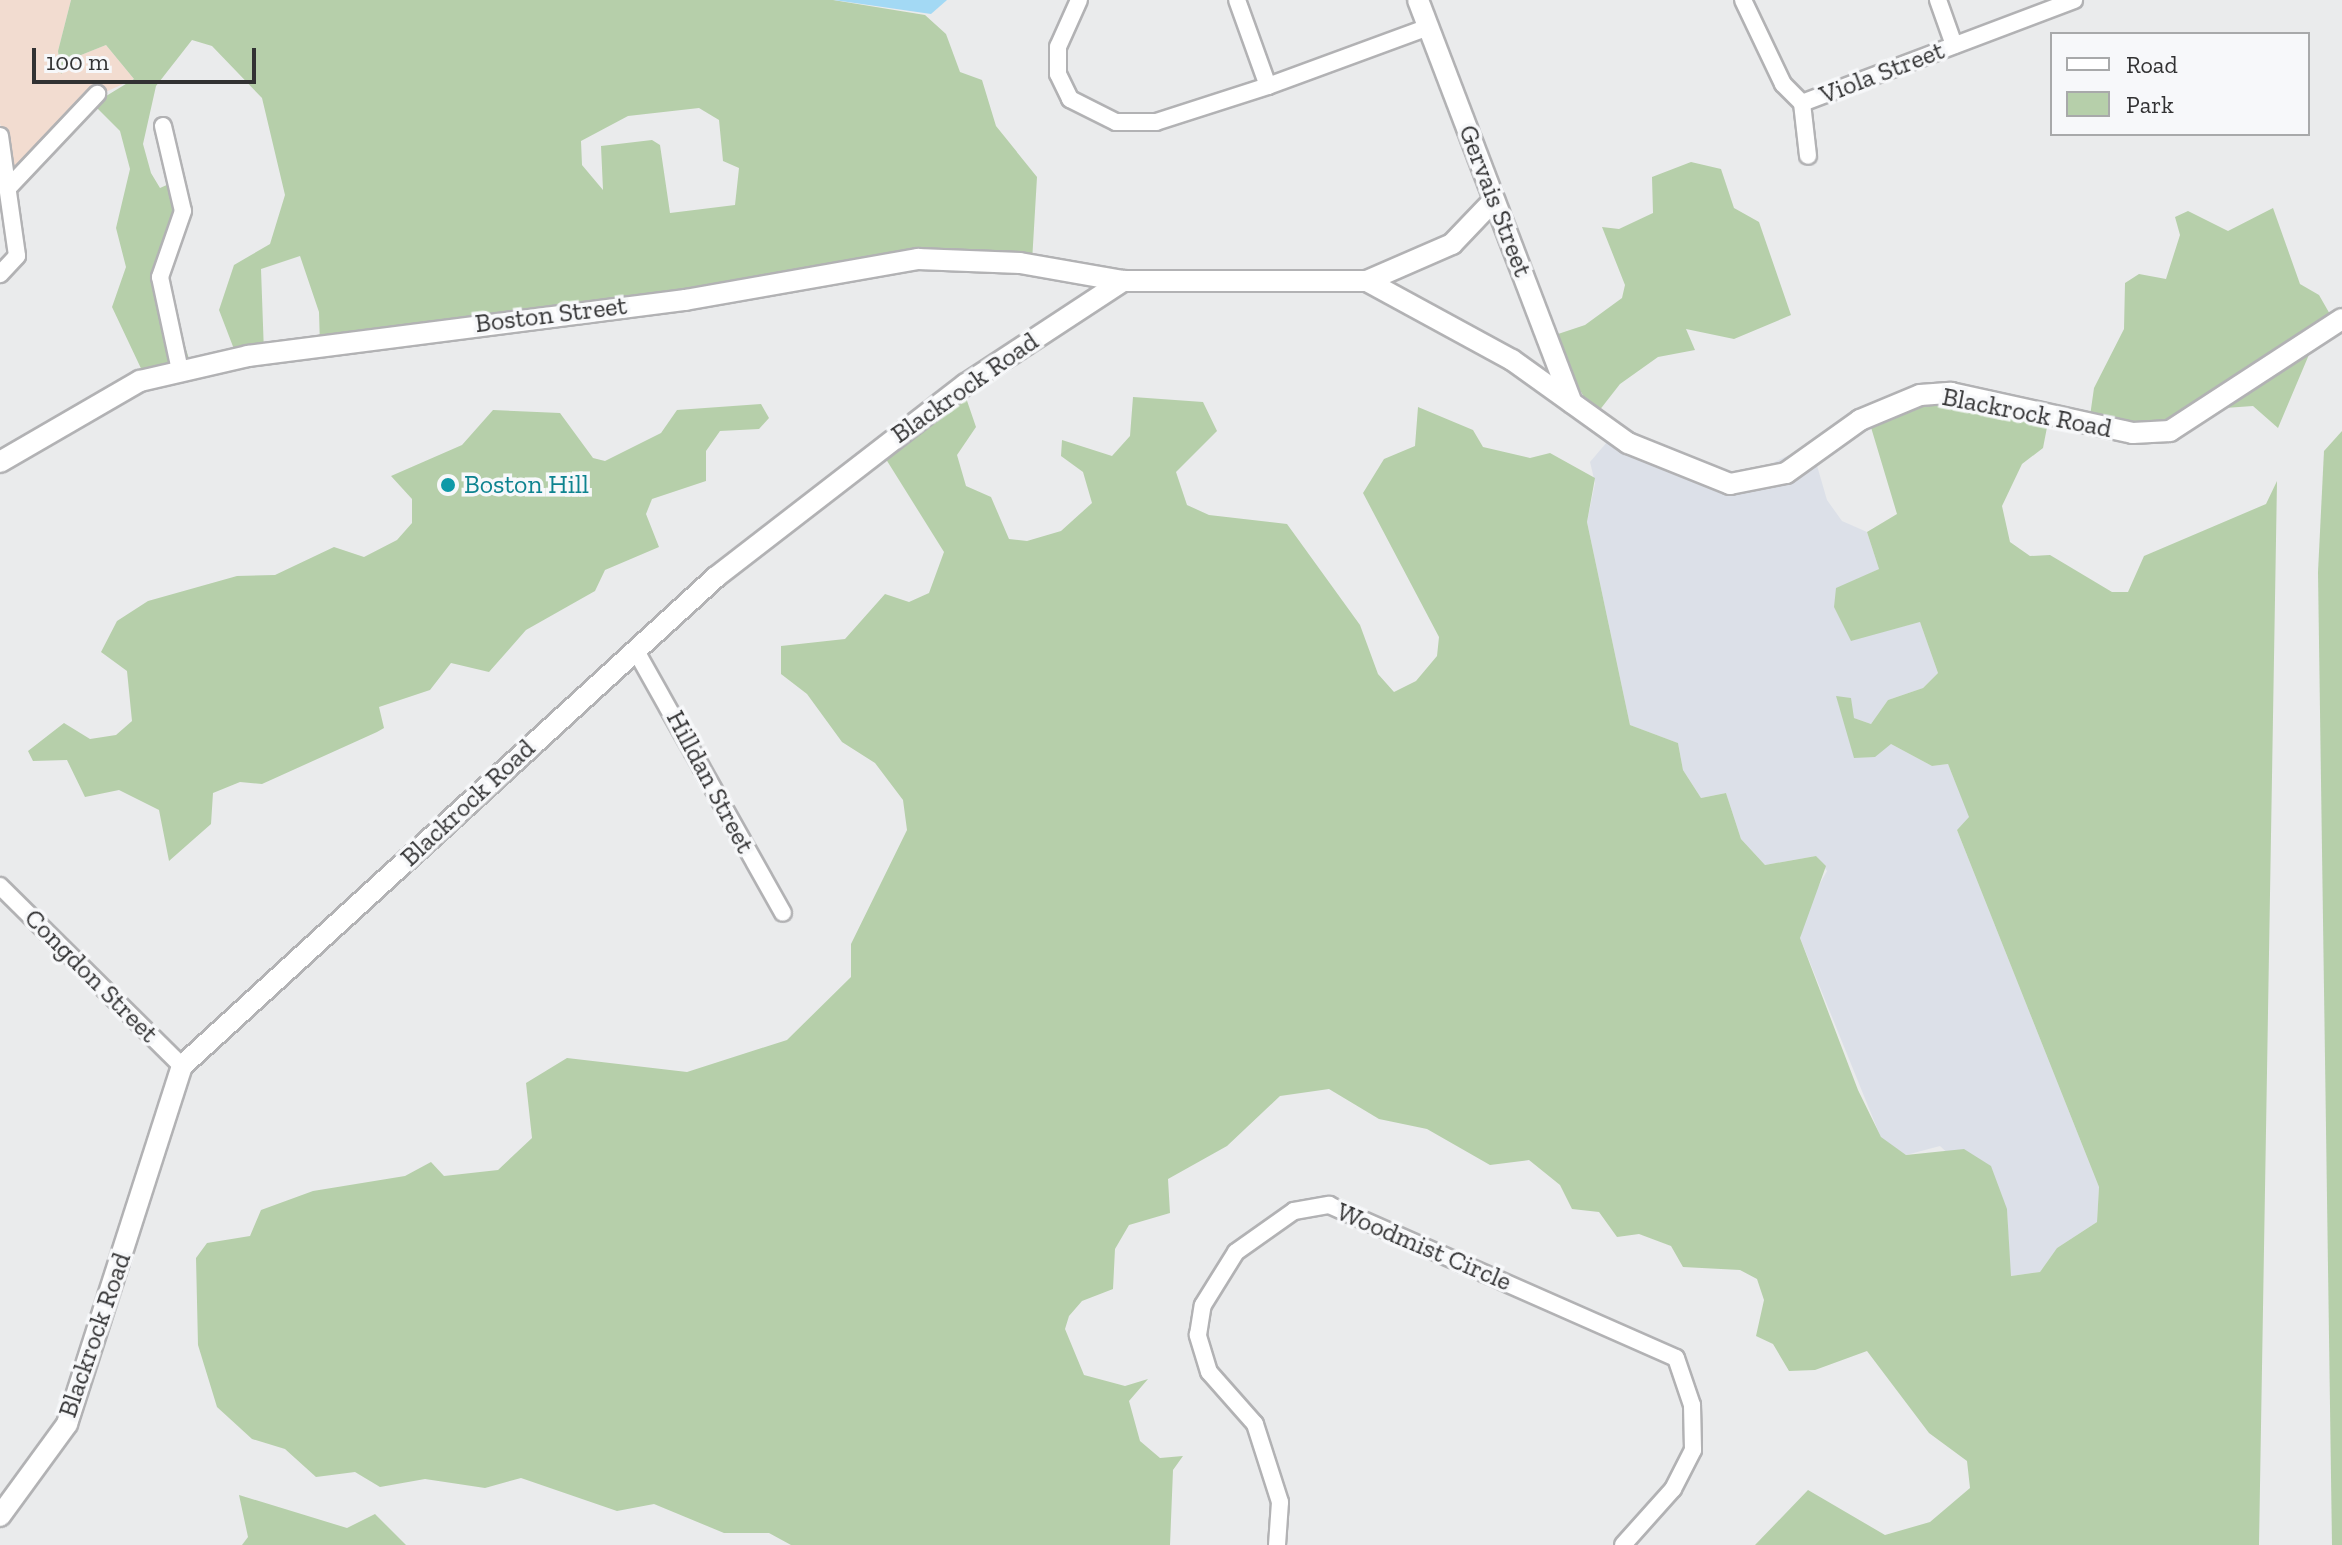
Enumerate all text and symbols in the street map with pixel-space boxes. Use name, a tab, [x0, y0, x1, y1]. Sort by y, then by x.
scale bar	[36, 32, 260, 82]
legend	[2050, 32, 2310, 136]
street label: Viola Street	[1815, 35, 1949, 111]
text: 100 m	[46, 47, 109, 76]
text: Road	[2126, 50, 2178, 79]
text: Park	[2126, 90, 2174, 119]
street label: Gervais Street	[1452, 121, 1538, 281]
street label: Boston Street	[473, 290, 629, 340]
street label: Blackrock Road	[886, 326, 1044, 450]
street label: Blackrock Road	[1940, 381, 2114, 445]
place label: Boston Hill	[464, 469, 589, 501]
marker: Boston Hill	[439, 476, 457, 494]
street label: Hilldan Street	[659, 705, 761, 859]
street label: Blackrock Road	[394, 733, 542, 873]
street label: Congdon Street	[18, 903, 164, 1049]
street label: Woodmist Circle	[1332, 1196, 1516, 1298]
street label: Blackrock Road	[52, 1249, 138, 1421]

